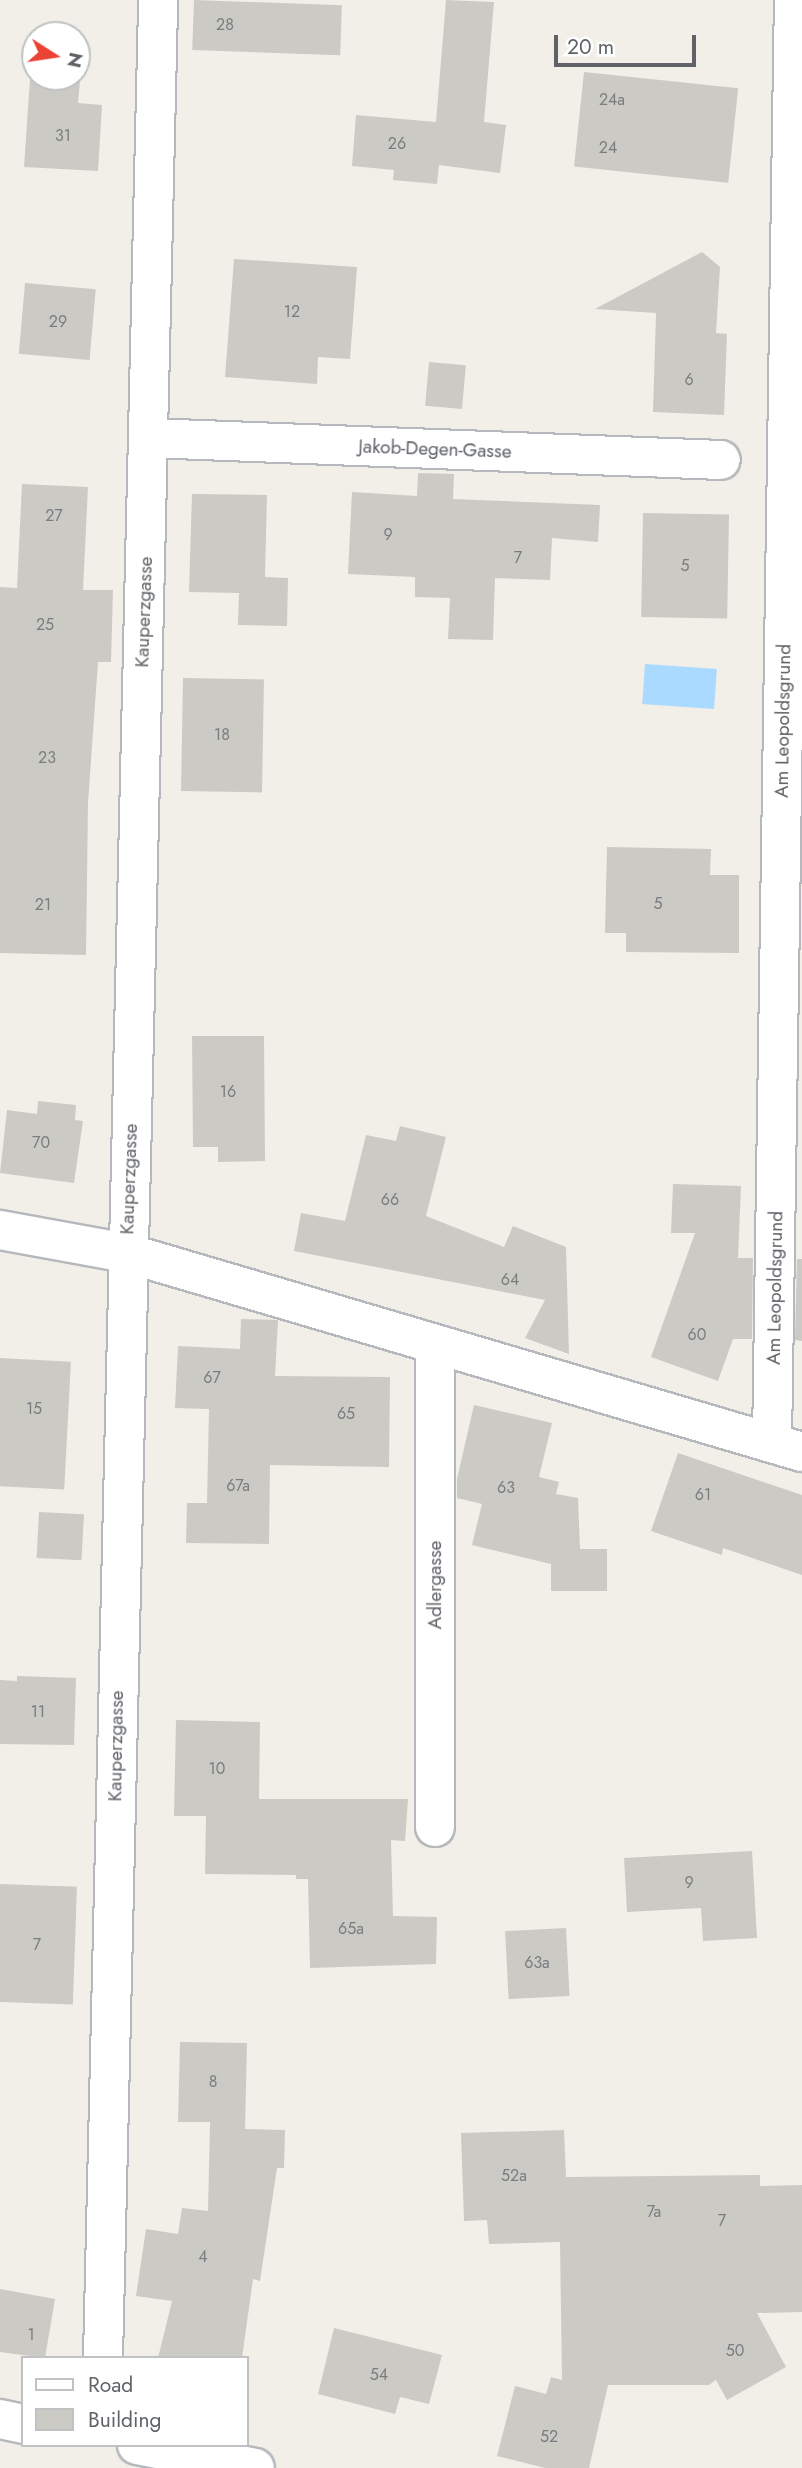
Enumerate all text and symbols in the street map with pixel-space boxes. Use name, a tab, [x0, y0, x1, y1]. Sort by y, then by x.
house number: 28	[216, 15, 234, 35]
north arrow	[21, 21, 91, 91]
scale bar	[557, 21, 699, 65]
text: 20 m	[567, 32, 614, 62]
text: N	[60, 50, 90, 70]
house number: 24a	[599, 90, 625, 110]
house number: 31	[55, 126, 71, 146]
house number: 26	[388, 134, 406, 154]
house number: 24	[599, 138, 617, 158]
house number: 12	[284, 302, 300, 322]
house number: 29	[49, 312, 67, 332]
house number: 6	[684, 370, 694, 390]
street label: Jakob-Degen-Gasse	[358, 435, 512, 463]
house number: 27	[45, 506, 63, 526]
house number: 9	[383, 525, 393, 545]
house number: 7	[514, 548, 522, 568]
street label: Kauperzgasse	[131, 556, 157, 668]
house number: 5	[680, 556, 690, 576]
house number: 25	[36, 615, 54, 635]
street label: Am Leopoldsgrund	[770, 644, 796, 798]
house number: 18	[214, 725, 230, 745]
house number: 23	[38, 748, 56, 768]
house number: 5	[653, 894, 663, 914]
house number: 21	[35, 895, 51, 915]
house number: 16	[220, 1082, 236, 1102]
street label: Kauperzgasse	[116, 1123, 142, 1235]
house number: 70	[32, 1133, 50, 1153]
house number: 66	[381, 1190, 399, 1210]
street label: Am Leopoldsgrund	[762, 1211, 788, 1365]
house number: 64	[501, 1270, 519, 1290]
house number: 60	[688, 1325, 706, 1345]
house number: 67	[203, 1368, 221, 1388]
house number: 15	[26, 1399, 42, 1419]
house number: 65	[337, 1404, 355, 1424]
house number: 67a	[226, 1476, 250, 1496]
house number: 63	[497, 1478, 515, 1498]
house number: 61	[695, 1485, 711, 1505]
street label: Adlergasse	[424, 1541, 446, 1629]
street label: Kauperzgasse	[104, 1690, 128, 1802]
house number: 11	[31, 1702, 45, 1722]
house number: 10	[209, 1759, 225, 1779]
house number: 9	[684, 1873, 694, 1893]
house number: 65a	[338, 1919, 364, 1939]
house number: 7	[33, 1935, 41, 1955]
house number: 63a	[524, 1953, 550, 1973]
house number: 8	[209, 2072, 217, 2092]
house number: 52a	[501, 2166, 527, 2186]
house number: 7a	[647, 2202, 661, 2222]
house number: 7	[718, 2211, 726, 2231]
house number: 4	[198, 2247, 208, 2267]
house number: 1	[27, 2325, 35, 2345]
house number: 50	[726, 2341, 744, 2361]
legend	[21, 2356, 248, 2447]
house number: 54	[370, 2365, 388, 2385]
text: Road	[88, 2370, 133, 2400]
text: Building	[88, 2405, 161, 2435]
house number: 52	[540, 2427, 558, 2447]

